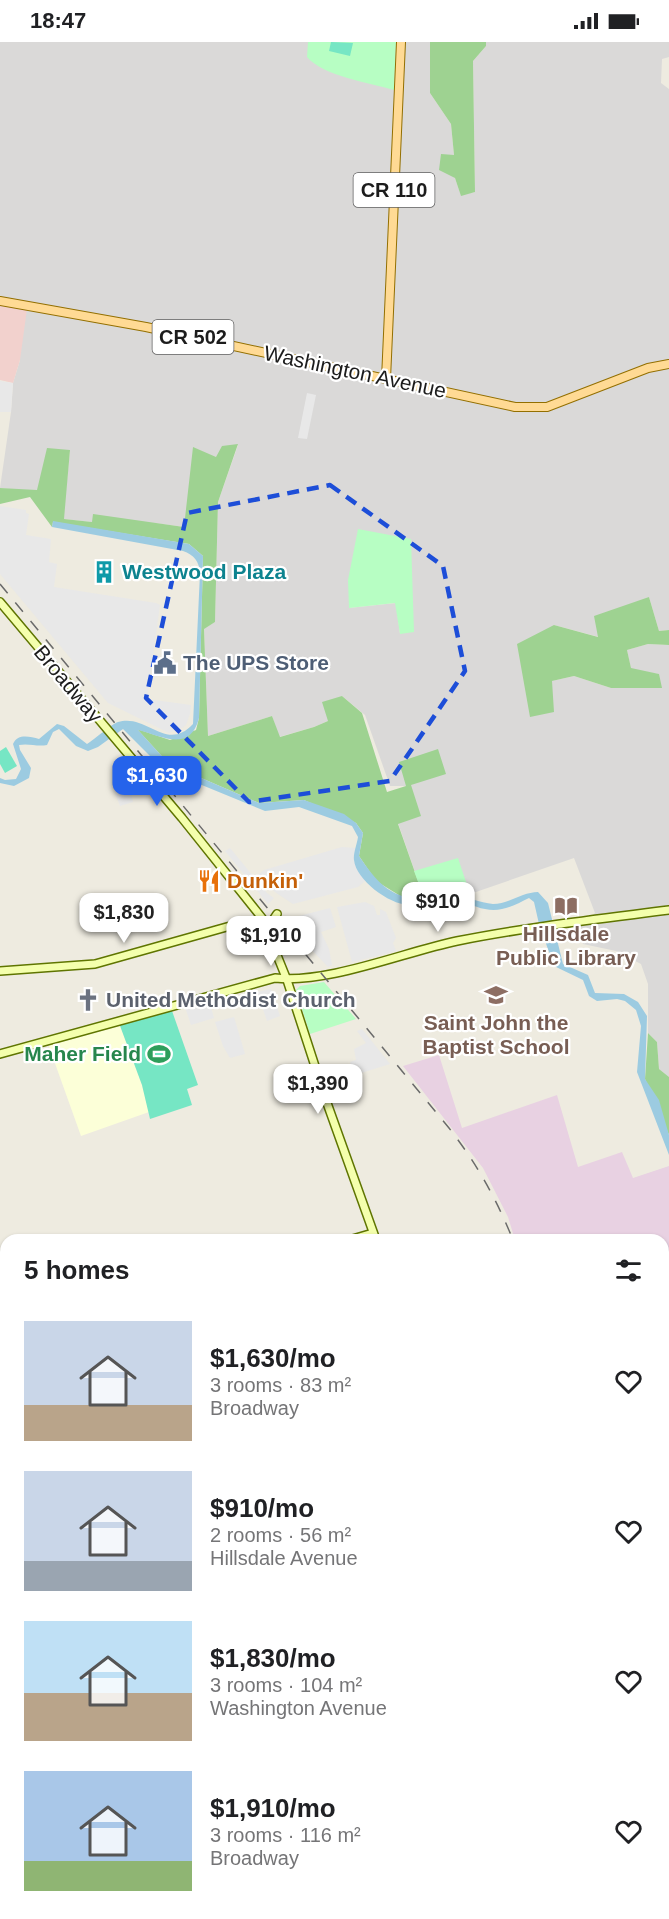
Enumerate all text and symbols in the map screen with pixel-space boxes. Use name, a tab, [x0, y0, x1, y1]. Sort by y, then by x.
text: 18:47	[30, 8, 86, 33]
road number: CR 110	[354, 173, 434, 207]
road number: CR 502	[152, 320, 234, 354]
street label: Washington Avenue	[262, 341, 448, 402]
building icon: Westwood Plaza	[91, 559, 117, 585]
place label: Westwood Plaza	[122, 560, 286, 583]
street label: Broadway	[30, 641, 108, 727]
public building icon: The UPS Store	[152, 650, 178, 676]
place label: The UPS Store	[183, 651, 329, 674]
pin: $1,630	[108, 756, 206, 807]
text: $1,630	[126, 764, 188, 786]
restaurant icon: Dunkin'	[196, 868, 222, 894]
place label: Dunkin'	[227, 869, 303, 892]
pin: $910	[402, 882, 474, 933]
text: $910	[416, 890, 460, 912]
pin: $1,830	[75, 893, 173, 944]
library icon: Hillsdale Public Library	[553, 893, 579, 919]
text: $1,830	[93, 901, 155, 923]
pin: $1,910	[222, 916, 320, 967]
place label: Hillsdale Public Library	[496, 922, 636, 969]
text: $1,910	[240, 924, 302, 946]
school or university icon: Saint John the Baptist School	[483, 982, 509, 1008]
church icon: United Methodist Church	[75, 987, 101, 1013]
place label: United Methodist Church	[106, 988, 356, 1011]
place label: Saint John the Baptist School	[422, 1011, 570, 1058]
sports icon: Maher Field	[146, 1041, 172, 1067]
place label: Maher Field	[24, 1042, 141, 1065]
pin: $1,390	[269, 1064, 367, 1115]
text: $1,390	[287, 1072, 349, 1094]
icon: filters	[612, 1254, 645, 1287]
text: 5 homes	[24, 1255, 130, 1285]
text: $1,630/mo	[210, 1343, 336, 1373]
icon: home	[72, 1345, 144, 1417]
icon: heart	[612, 1365, 645, 1398]
text: 3 rooms · 83 m²	[210, 1374, 351, 1396]
text: Broadway	[210, 1397, 299, 1419]
text: $910/mo	[210, 1493, 314, 1523]
icon: home	[72, 1495, 144, 1567]
icon: heart	[612, 1515, 645, 1548]
text: 2 rooms · 56 m²	[210, 1524, 351, 1546]
text: Hillsdale Avenue	[210, 1547, 358, 1569]
text: $1,830/mo	[210, 1643, 336, 1673]
icon: home	[72, 1645, 144, 1717]
icon: heart	[612, 1665, 645, 1698]
text: 3 rooms · 104 m²	[210, 1674, 362, 1696]
text: Washington Avenue	[210, 1697, 387, 1719]
text: $1,910/mo	[210, 1793, 336, 1823]
icon: home	[72, 1795, 144, 1867]
icon: heart	[612, 1815, 645, 1848]
text: 3 rooms · 116 m²	[210, 1824, 361, 1846]
text: Broadway	[210, 1847, 299, 1869]

